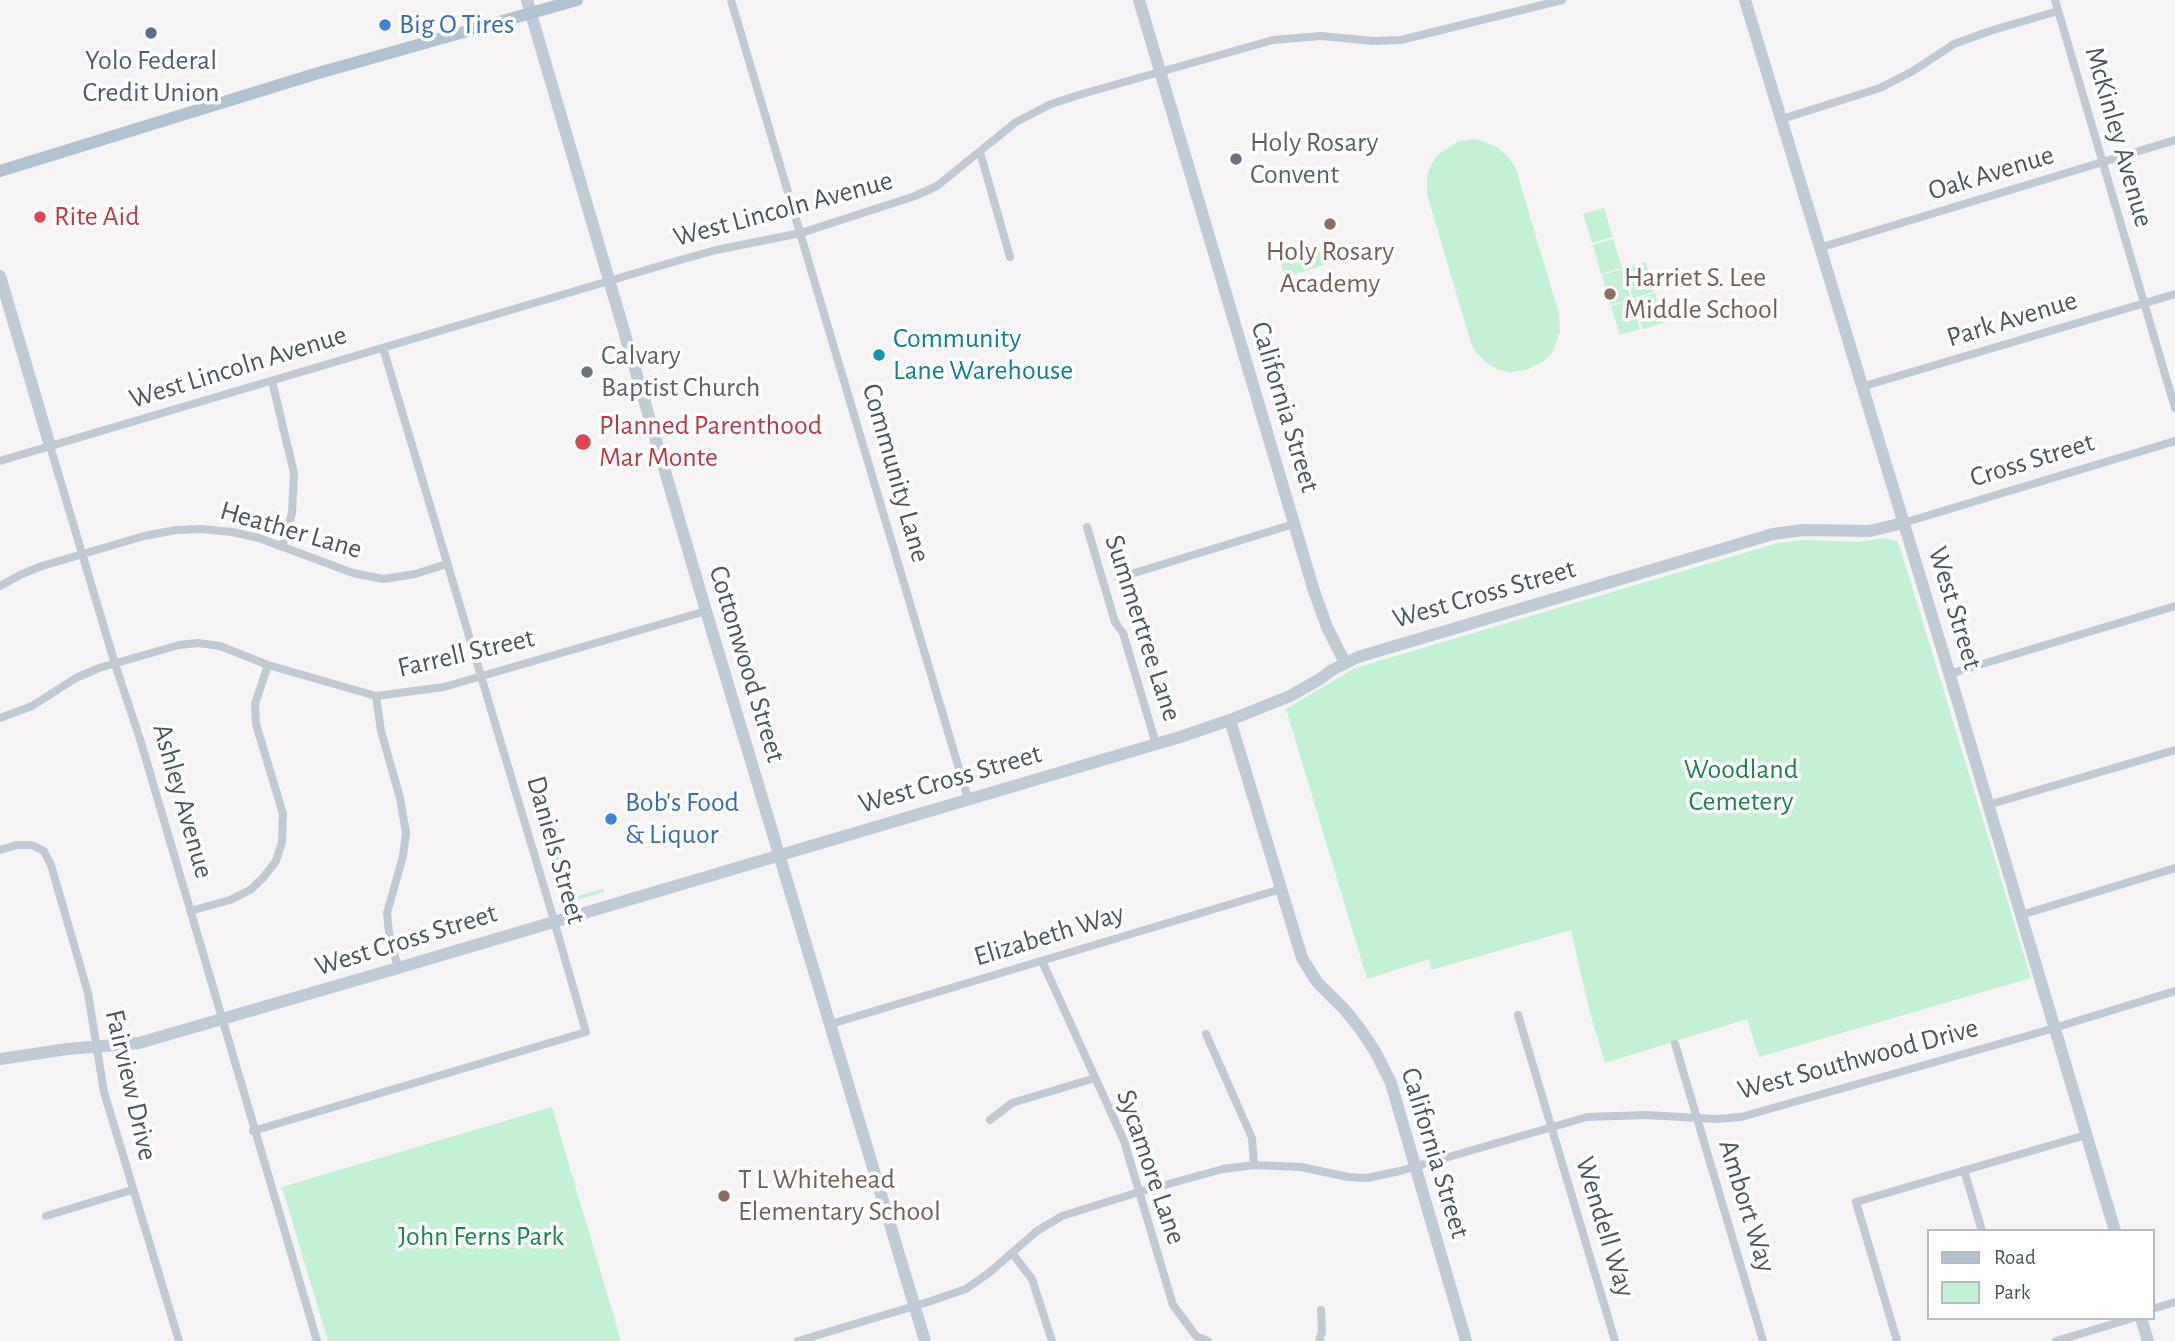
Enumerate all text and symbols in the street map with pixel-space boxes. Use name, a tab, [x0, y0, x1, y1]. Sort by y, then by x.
place label: Big O Tires	[399, 8, 514, 42]
marker: Big O Tires	[377, 17, 393, 33]
marker: Yolo Federal Credit Union	[143, 25, 159, 41]
street label: McKinley Avenue	[2077, 43, 2161, 231]
place label: Yolo Federal Credit Union	[83, 44, 219, 110]
place label: Holy Rosary Convent	[1250, 126, 1378, 192]
street label: Oak Avenue	[1924, 138, 2058, 208]
marker: Holy Rosary Convent	[1228, 151, 1244, 167]
street label: West Lincoln Avenue	[670, 164, 896, 254]
place label: Rite Aid	[54, 200, 140, 234]
marker: Rite Aid	[32, 209, 48, 225]
marker: Holy Rosary Academy	[1322, 216, 1338, 232]
place label: Holy Rosary Academy	[1266, 235, 1394, 301]
place label: Harriet S. Lee Middle School	[1624, 261, 1779, 327]
street label: Park Avenue	[1943, 283, 2081, 355]
marker: Harriet S. Lee Middle School	[1602, 286, 1618, 302]
street label: West Lincoln Avenue	[125, 318, 351, 416]
street label: California Street	[1243, 318, 1327, 496]
place label: Community Lane Warehouse	[893, 322, 1073, 388]
place label: Calvary Baptist Church	[601, 339, 760, 405]
marker: Community Lane Warehouse	[871, 347, 887, 363]
marker: Calvary Baptist Church	[579, 364, 595, 380]
street label: Community Lane	[854, 380, 938, 566]
place label: Planned Parenthood Mar Monte	[599, 409, 822, 475]
street label: Cross Street	[1966, 425, 2098, 495]
marker: Planned Parenthood Mar Monte	[573, 432, 593, 452]
street label: Heather Lane	[216, 494, 366, 566]
street label: Summertree Lane	[1097, 531, 1189, 725]
street label: West Street	[1920, 543, 1990, 673]
street label: West Cross Street	[1389, 552, 1579, 636]
street label: Cottonwood Street	[701, 562, 793, 766]
street label: Farrell Street	[394, 621, 538, 685]
street label: Ashley Avenue	[145, 720, 221, 882]
street label: West Cross Street	[855, 737, 1045, 821]
park label: Woodland Cemetery	[1684, 753, 1798, 819]
street label: Daniels Street	[519, 772, 593, 928]
place label: Bob's Food & Liquor	[625, 786, 739, 852]
marker: Bob's Food & Liquor	[603, 811, 619, 827]
street label: West Cross Street	[311, 896, 501, 984]
street label: Elizabeth Way	[970, 896, 1128, 974]
street label: Fairview Drive	[97, 1006, 165, 1164]
street label: West Southwood Drive	[1734, 1011, 1982, 1107]
street label: California Street	[1393, 1064, 1477, 1242]
street label: Sycamore Lane	[1109, 1085, 1193, 1249]
street label: Ambort Way	[1711, 1136, 1783, 1276]
street label: Wendell Way	[1568, 1153, 1642, 1301]
place label: T L Whitehead Elementary School	[738, 1163, 941, 1229]
marker: T L Whitehead Elementary School	[716, 1188, 732, 1204]
park label: John Ferns Park	[398, 1220, 564, 1254]
legend	[1926, 1229, 2154, 1320]
text: Road	[1994, 1247, 2036, 1268]
text: Park	[1994, 1282, 2030, 1303]

